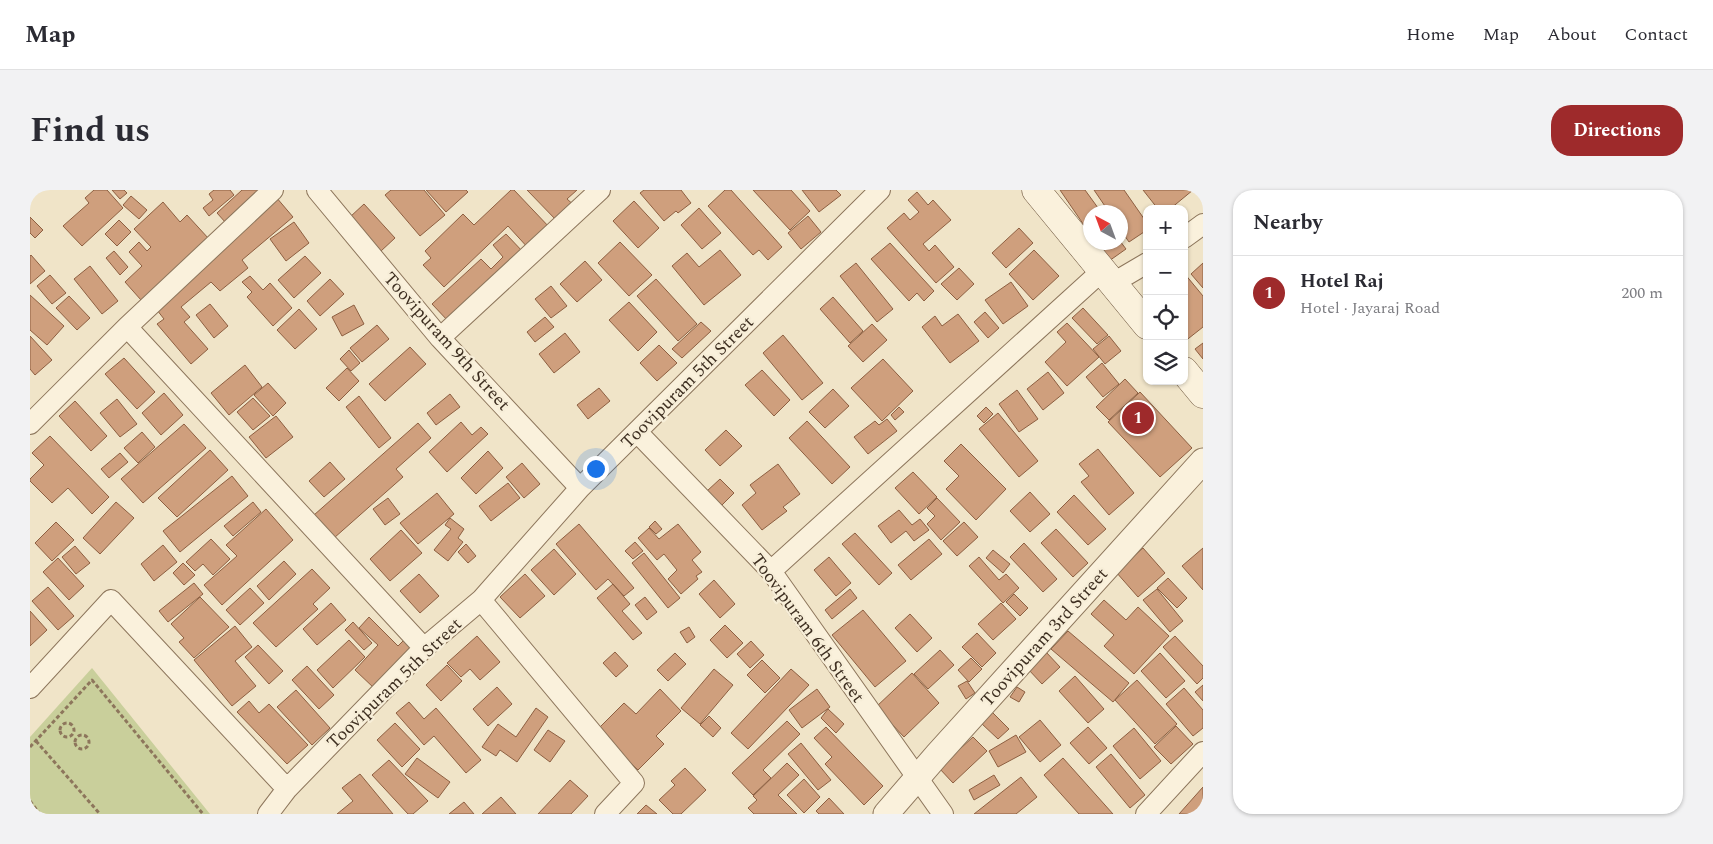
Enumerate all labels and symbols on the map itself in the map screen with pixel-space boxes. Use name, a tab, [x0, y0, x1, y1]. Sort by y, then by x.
north arrow	[1083, 205, 1128, 250]
street label: Toovipuram 9th Street	[377, 266, 517, 417]
street label: Toovipuram 5th Street	[615, 310, 760, 455]
pin: 1	[1122, 399, 1154, 437]
your location	[583, 456, 609, 482]
street label: Toovipuram 6th Street	[744, 548, 871, 709]
street label: Toovipuram 3rd Street	[974, 562, 1114, 713]
street label: Toovipuram 5th Street	[321, 611, 468, 755]

